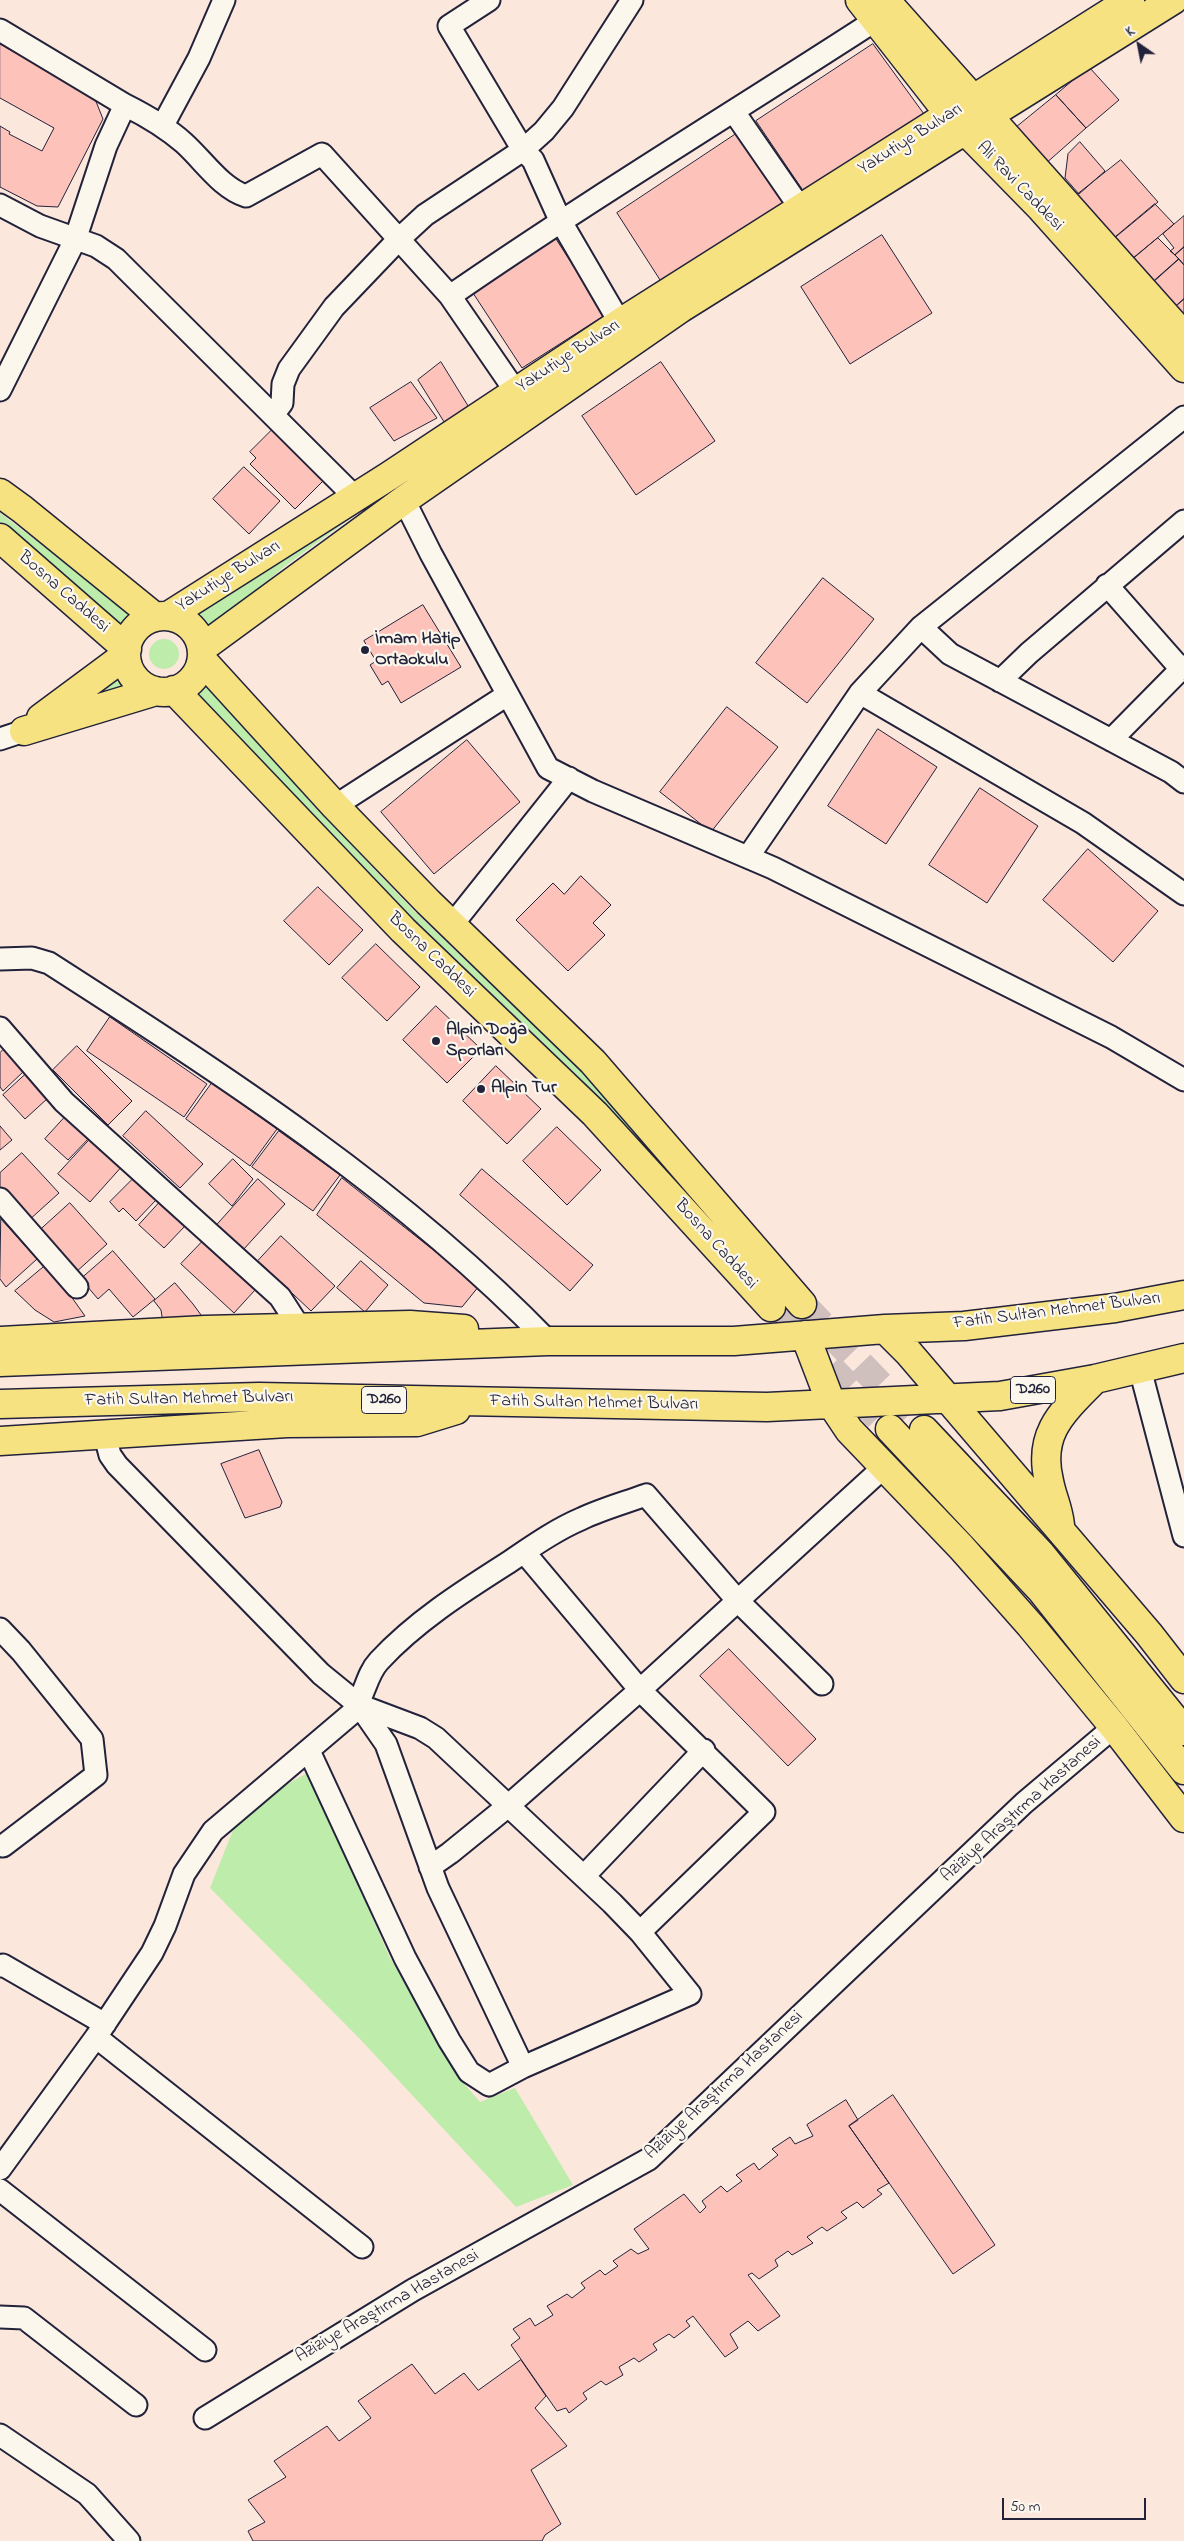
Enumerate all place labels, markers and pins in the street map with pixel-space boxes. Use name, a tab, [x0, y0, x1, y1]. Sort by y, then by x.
place label: İmam Hatip Ortaokulu	[375, 629, 461, 672]
marker: İmam Hatip Ortaokulu	[359, 644, 371, 656]
place label: Alpin Doğa Sporları	[446, 1020, 527, 1062]
marker: Alpin Doğa Sporları	[430, 1035, 442, 1047]
place label: Alpin Tur	[491, 1078, 557, 1100]
marker: Alpin Tur	[475, 1083, 487, 1095]

